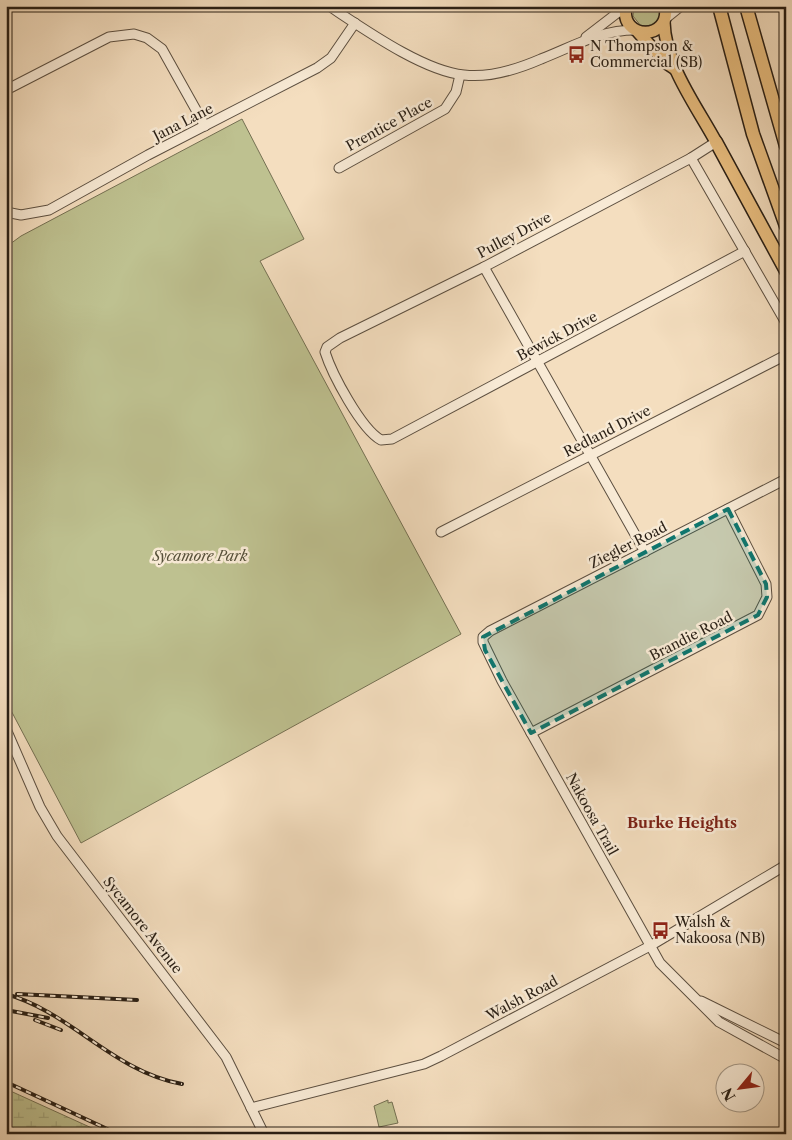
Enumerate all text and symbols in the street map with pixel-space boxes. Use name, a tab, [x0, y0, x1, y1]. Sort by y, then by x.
place label: N Thompson & Commercial (SB)	[590, 37, 702, 71]
bus stop icon: N Thompson & Commercial (SB)	[566, 44, 586, 64]
street label: Prentice Place	[343, 93, 435, 155]
street label: Jana Lane	[148, 99, 216, 146]
street label: Pulley Drive	[474, 208, 554, 262]
street label: Bewick Drive	[514, 307, 600, 365]
street label: Redland Drive	[560, 401, 654, 461]
street label: Ziegler Road	[586, 517, 670, 572]
park label: Sycamore Park	[151, 547, 248, 565]
street label: Brandie Road	[647, 607, 736, 665]
street label: Nakoosa Trail	[562, 770, 622, 858]
district label: Burke Heights	[627, 813, 737, 832]
street label: Sycamore Avenue	[99, 873, 187, 977]
place label: Walsh & Nakoosa (NB)	[674, 913, 765, 947]
bus stop icon: Walsh & Nakoosa (NB)	[651, 920, 671, 940]
street label: Walsh Road	[482, 971, 561, 1025]
north arrow	[714, 1062, 764, 1112]
text: N	[718, 1085, 739, 1104]

